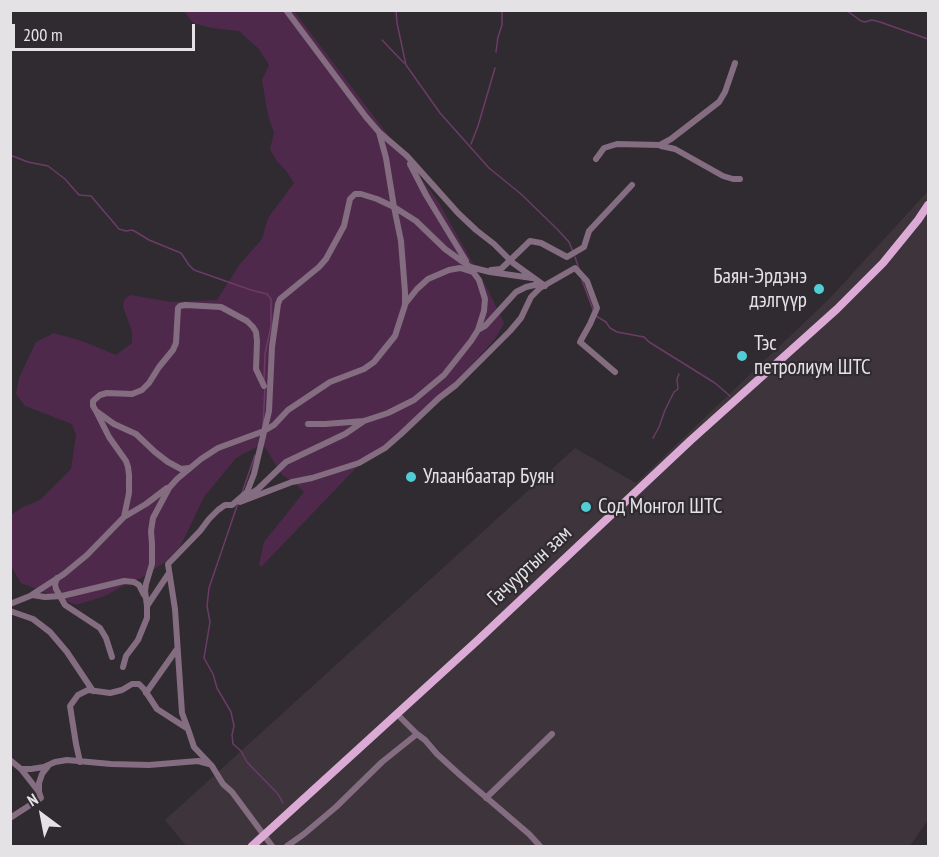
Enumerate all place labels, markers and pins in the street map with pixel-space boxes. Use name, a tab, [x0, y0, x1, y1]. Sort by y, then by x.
place label: Баян-Эрдэнэ дэлгүүр	[713, 264, 807, 314]
marker: Баян-Эрдэнэ дэлгүүр	[812, 282, 826, 296]
place label: Тэс петролиум ШТС	[754, 331, 871, 381]
marker: Тэс петролиум ШТС	[735, 349, 749, 363]
place label: Улаанбаатар Буян	[423, 464, 554, 490]
marker: Улаанбаатар Буян	[404, 470, 418, 484]
place label: Сод Монгол ШТС	[598, 494, 722, 520]
marker: Сод Монгол ШТС	[579, 500, 593, 514]

